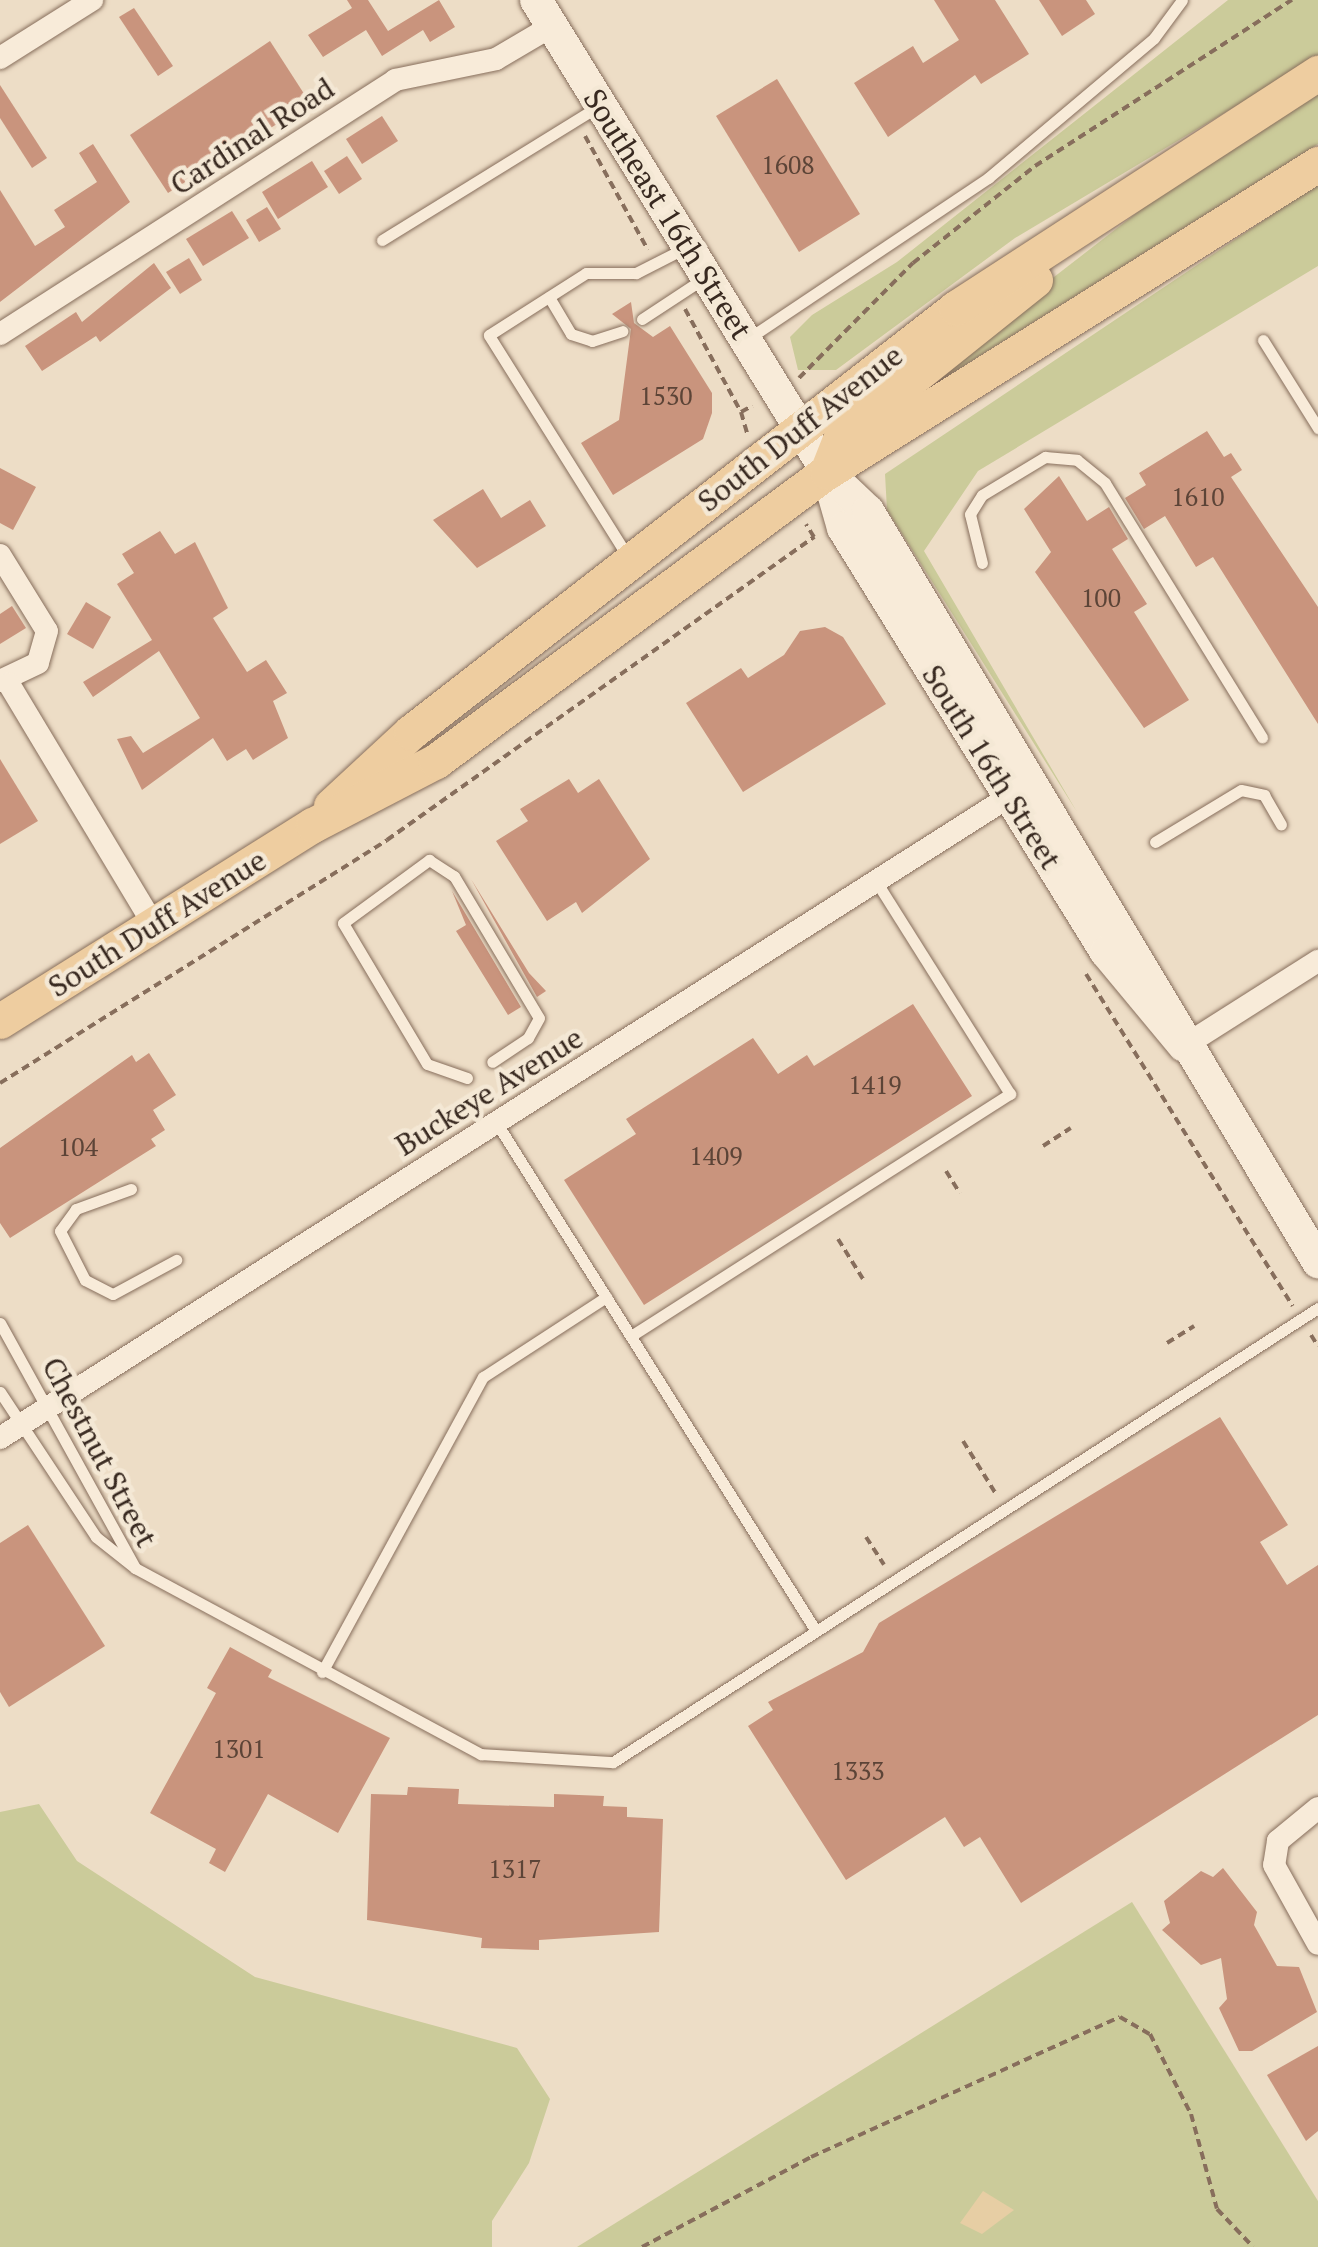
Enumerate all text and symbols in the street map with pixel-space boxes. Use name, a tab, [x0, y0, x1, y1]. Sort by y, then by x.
street label: Cardinal Road	[163, 70, 341, 202]
street label: Southeast 16th Street	[576, 82, 760, 346]
house number: 1608	[761, 150, 815, 180]
street label: South Duff Avenue	[690, 337, 910, 519]
house number: 1530	[639, 381, 693, 411]
house number: 1610	[1171, 482, 1225, 512]
house number: 100	[1081, 583, 1121, 613]
street label: South 16th Street	[915, 658, 1069, 876]
street label: South Duff Avenue	[41, 841, 273, 1005]
street label: Buckeye Avenue	[388, 1019, 590, 1163]
house number: 1419	[848, 1070, 902, 1100]
house number: 104	[58, 1132, 98, 1162]
house number: 1409	[689, 1141, 743, 1171]
street label: Chestnut Street	[35, 1351, 165, 1553]
house number: 1301	[212, 1734, 266, 1764]
house number: 1333	[831, 1756, 885, 1786]
house number: 1317	[488, 1854, 542, 1884]

